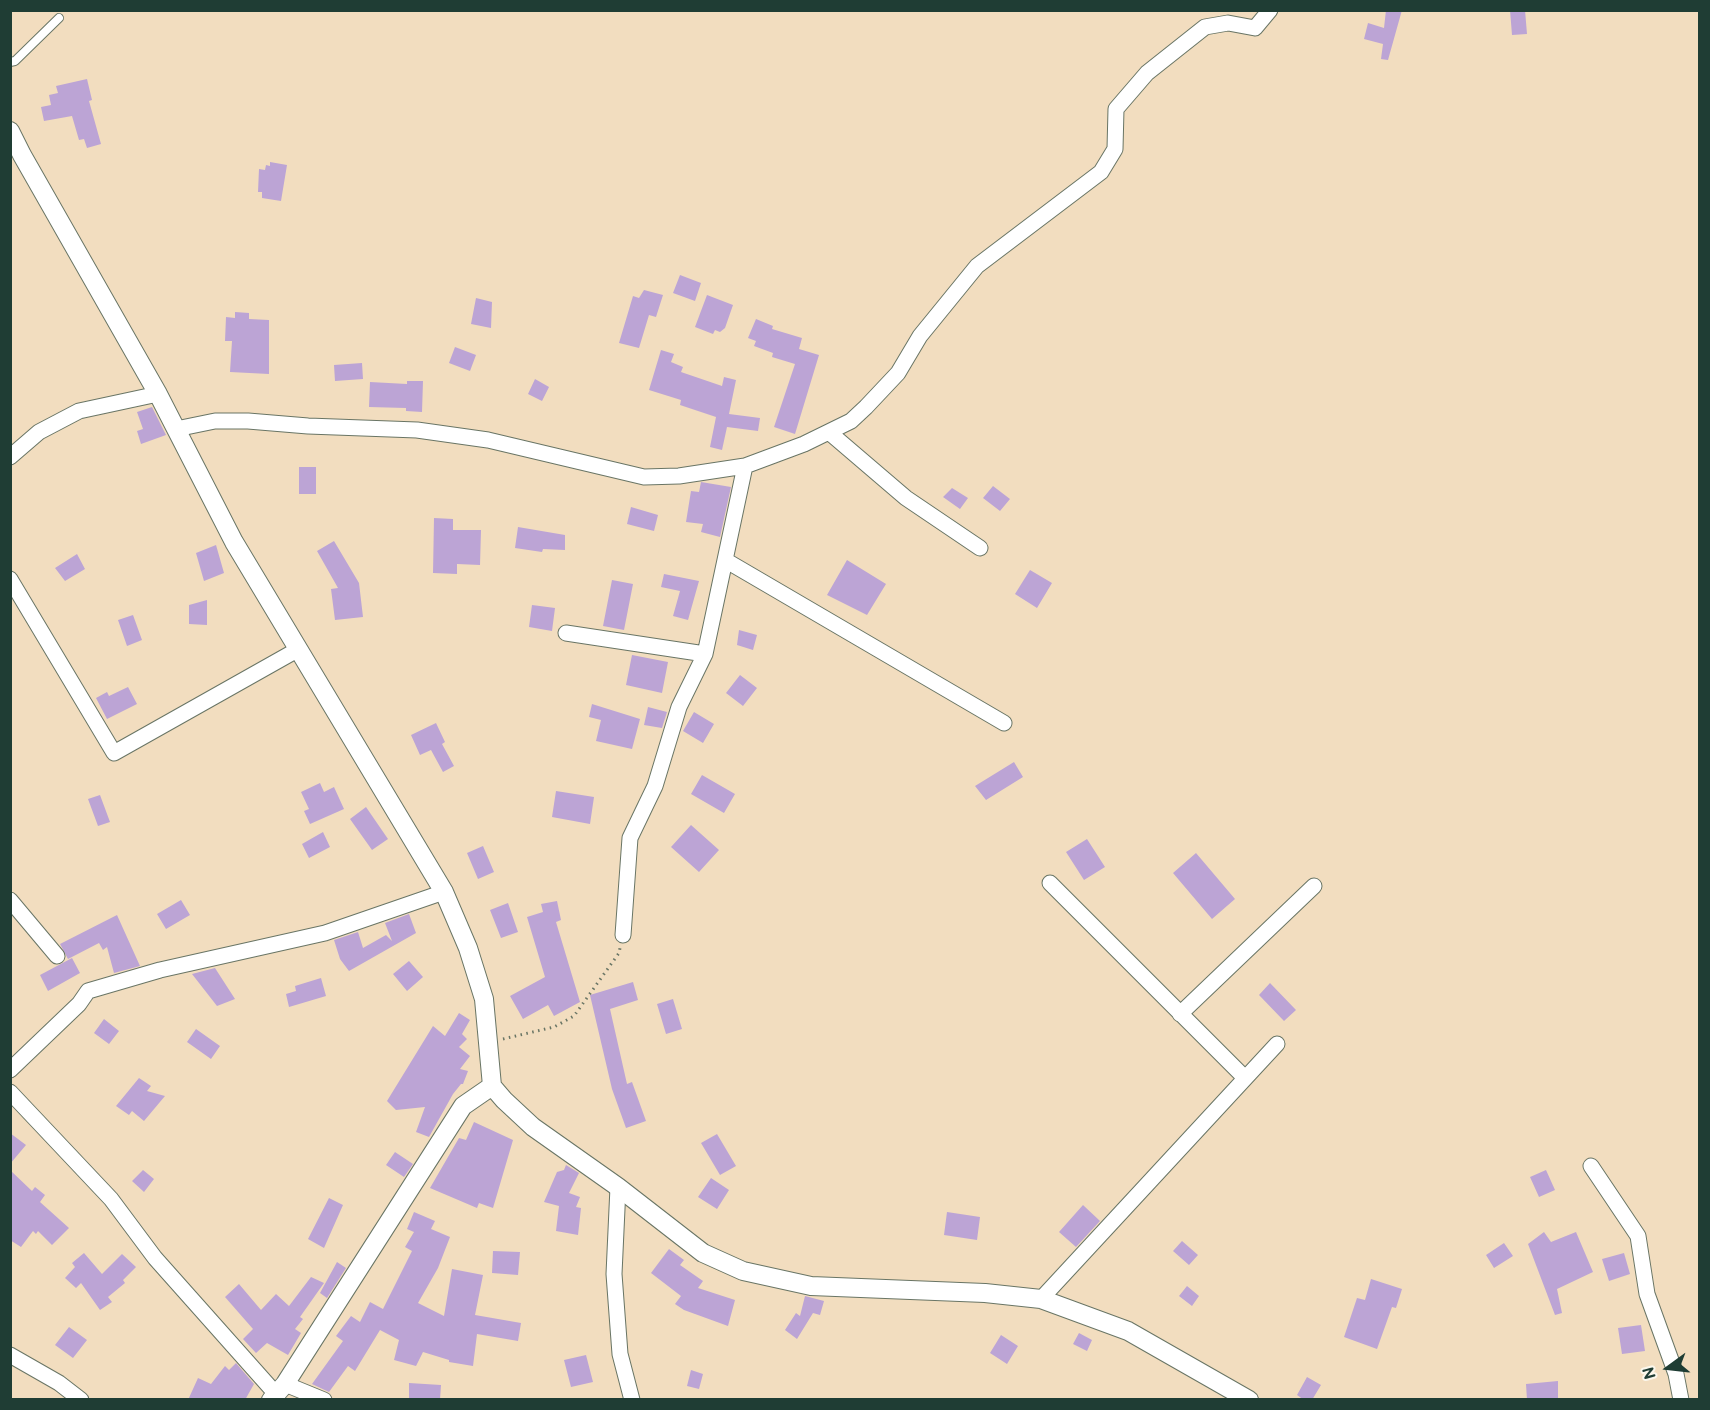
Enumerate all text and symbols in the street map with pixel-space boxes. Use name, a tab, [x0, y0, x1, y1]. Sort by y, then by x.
north arrow	[1638, 1338, 1698, 1398]
text: N	[1639, 1365, 1661, 1381]

